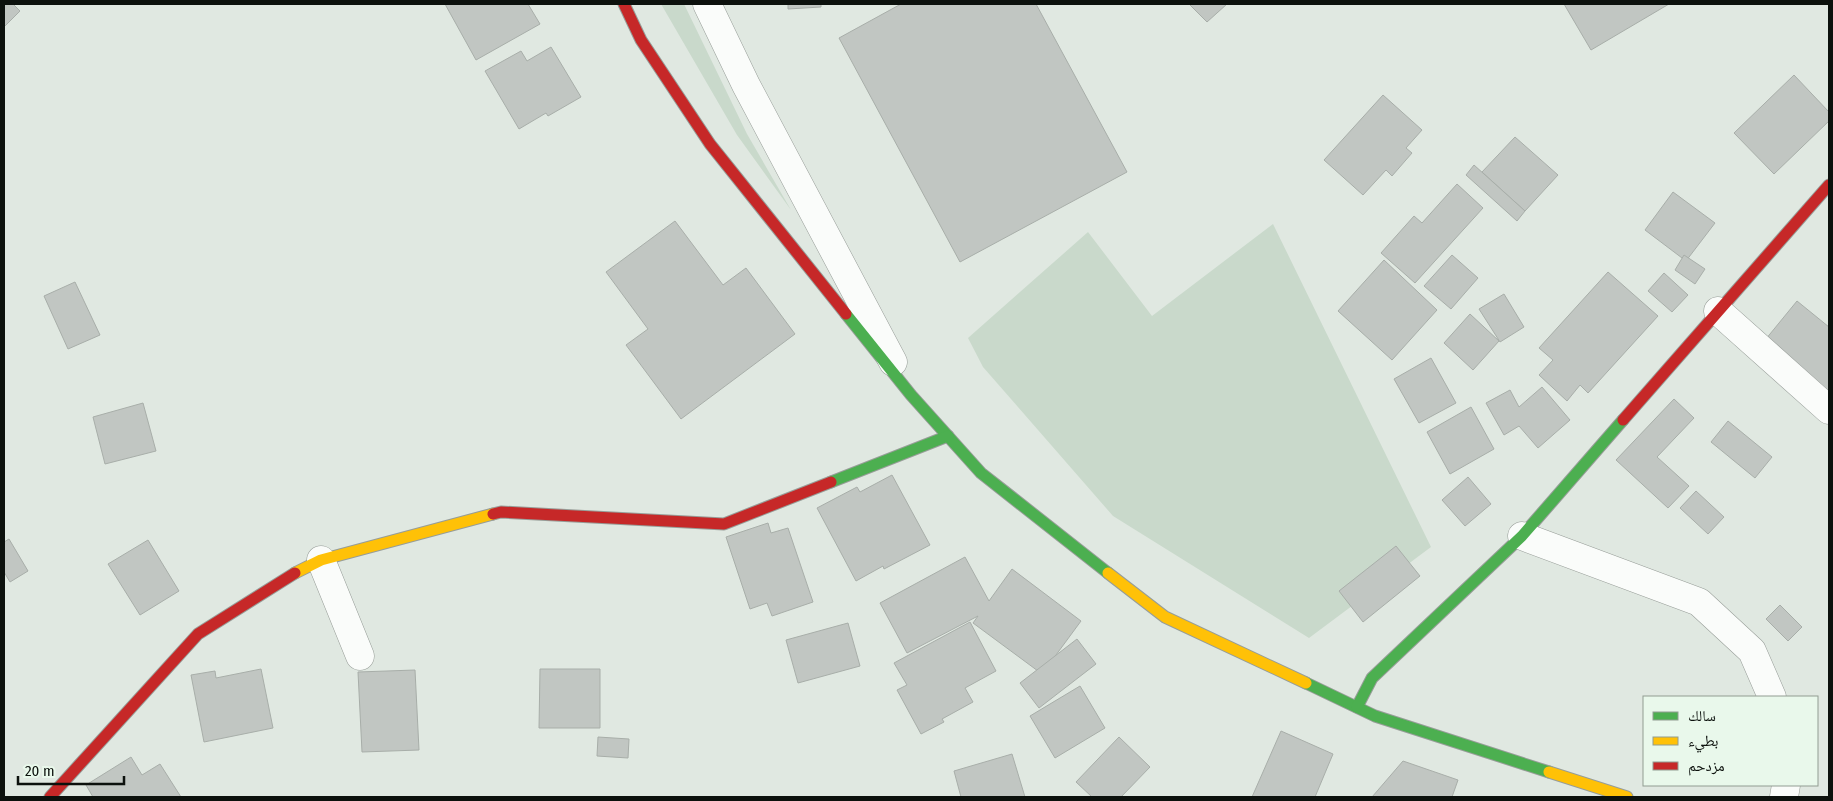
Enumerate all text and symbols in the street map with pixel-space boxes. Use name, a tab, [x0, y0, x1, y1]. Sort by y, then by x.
legend	[1643, 696, 1818, 786]
text: سالك	[1688, 707, 1716, 725]
text: بطيء	[1688, 732, 1718, 753]
scale bar	[18, 754, 124, 786]
text: مزدحم	[1688, 757, 1725, 776]
text: 20 m	[25, 762, 55, 780]

